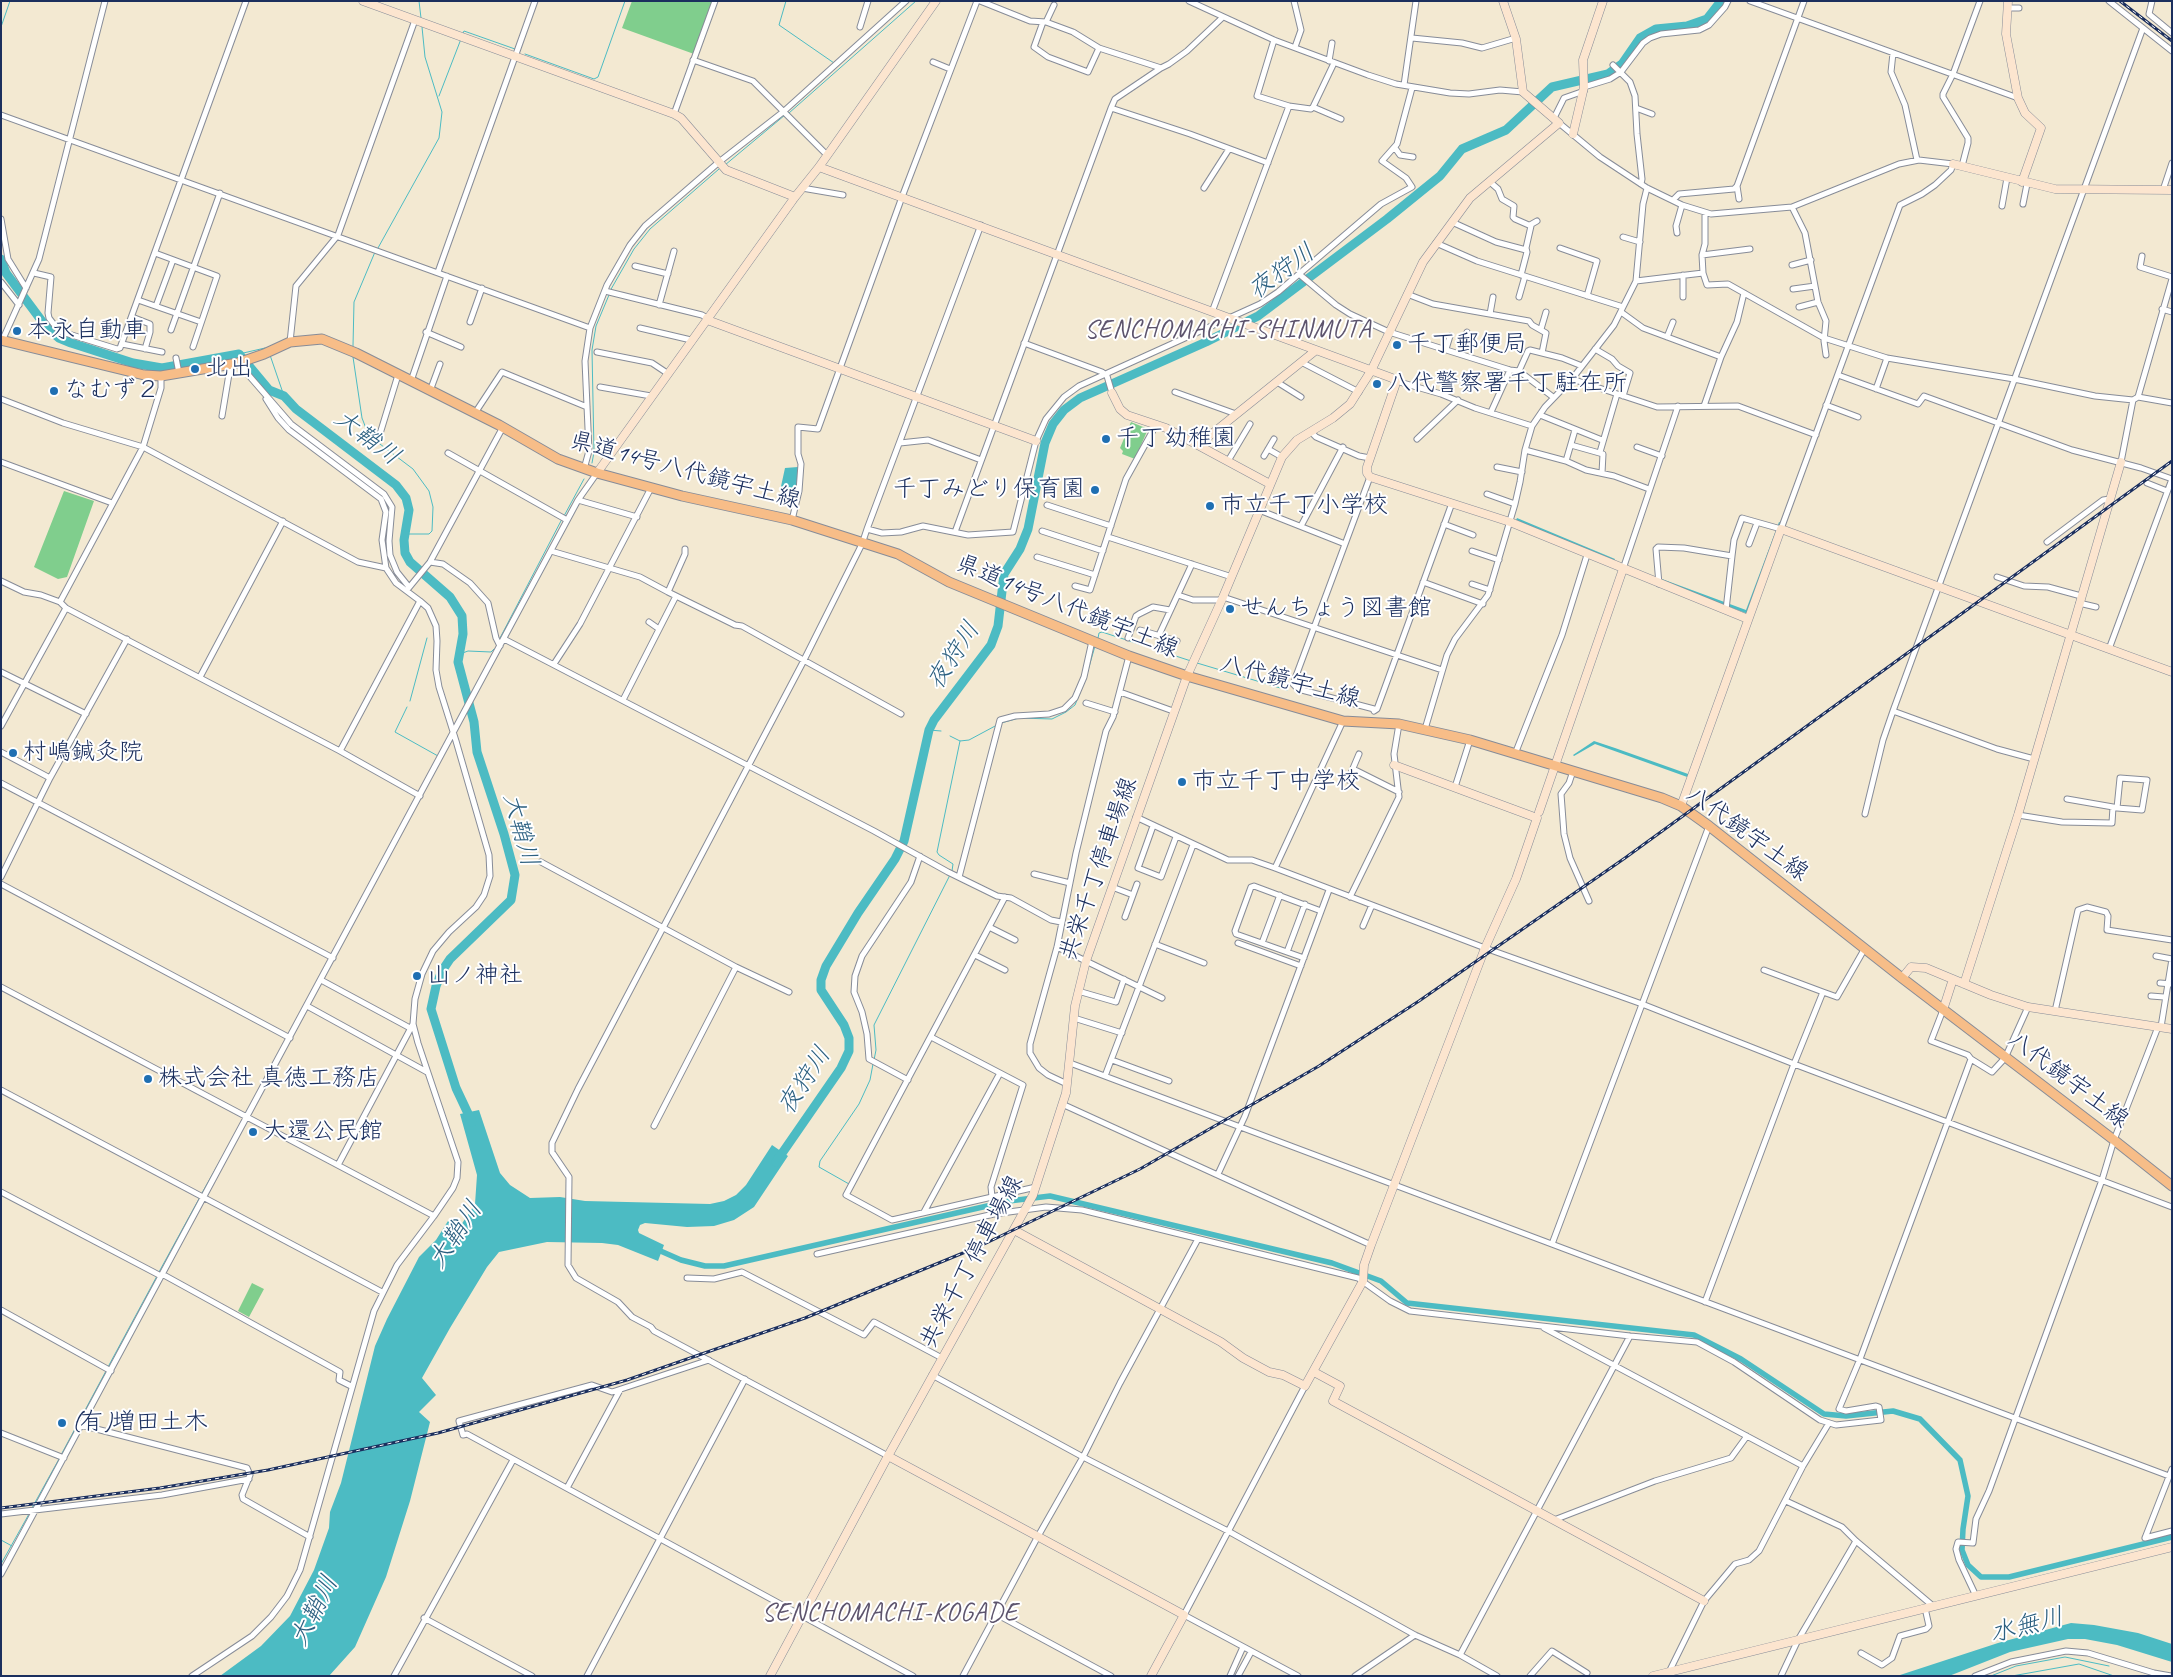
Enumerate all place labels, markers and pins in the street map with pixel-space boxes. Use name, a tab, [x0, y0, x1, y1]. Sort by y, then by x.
place label: 本永自動車	[27, 317, 147, 345]
marker: 本永自動車	[11, 325, 23, 337]
place label: 千丁郵便局	[1407, 331, 1527, 359]
marker: 千丁郵便局	[1391, 339, 1403, 351]
place label: 北出	[205, 355, 253, 383]
marker: 北出	[189, 363, 201, 375]
place label: 八代警察署千丁駐在所	[1387, 370, 1627, 398]
place label: なむず２	[64, 377, 160, 405]
marker: 八代警察署千丁駐在所	[1371, 378, 1383, 390]
marker: なむず２	[48, 385, 60, 397]
place label: 千丁幼稚園	[1116, 425, 1236, 453]
marker: 千丁幼稚園	[1100, 433, 1112, 445]
place label: 千丁みどり保育園	[893, 476, 1085, 504]
marker: 千丁みどり保育園	[1089, 484, 1101, 496]
place label: 市立千丁小学校	[1220, 492, 1388, 520]
marker: 市立千丁小学校	[1204, 500, 1216, 512]
place label: せんちょう図書館	[1240, 595, 1432, 623]
marker: せんちょう図書館	[1224, 603, 1236, 615]
place label: 村嶋鍼灸院	[23, 739, 143, 767]
marker: 村嶋鍼灸院	[7, 747, 19, 759]
place label: 市立千丁中学校	[1192, 768, 1360, 796]
marker: 市立千丁中学校	[1176, 776, 1188, 788]
place label: 山ノ神社	[427, 962, 523, 990]
marker: 山ノ神社	[411, 970, 423, 982]
place label: 株式会社 真徳工務店	[158, 1065, 380, 1093]
marker: 株式会社 真徳工務店	[142, 1073, 154, 1085]
place label: 大還公民館	[263, 1118, 383, 1146]
marker: 大還公民館	[247, 1126, 259, 1138]
place label: (有)増田土木	[72, 1409, 208, 1437]
marker: (有)増田土木	[56, 1417, 68, 1429]

